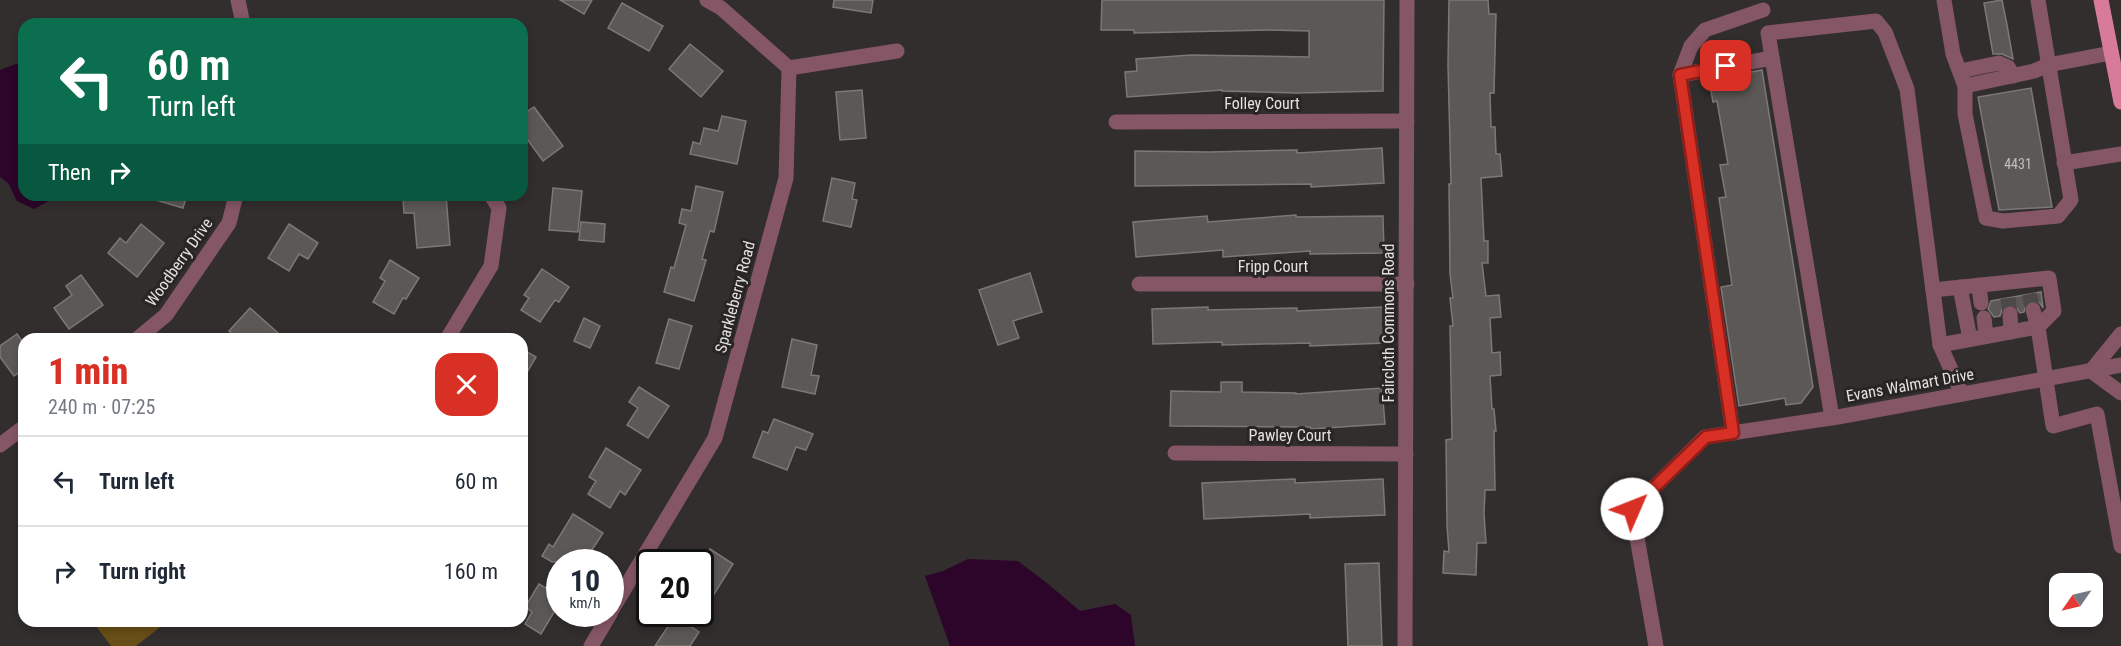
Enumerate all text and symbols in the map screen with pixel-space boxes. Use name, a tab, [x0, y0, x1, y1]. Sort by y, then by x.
pin	[1700, 40, 1751, 91]
text: 60 m	[147, 41, 230, 90]
icon: left	[48, 42, 126, 120]
icon: arrive	[1709, 49, 1742, 82]
text: Turn left	[147, 91, 236, 123]
street label: Folley Court	[1224, 94, 1300, 113]
icon: right	[103, 156, 136, 189]
house number: 4431	[2004, 156, 2032, 172]
text: Then	[48, 160, 91, 185]
street label: Woodberry Drive	[142, 214, 216, 310]
street label: Sparkleberry Road	[711, 239, 759, 355]
street label: Faircloth Commons Road	[1379, 244, 1398, 402]
street label: Fripp Court	[1238, 257, 1308, 276]
text: 1 min	[48, 351, 128, 393]
button: close	[435, 353, 498, 416]
street label: Evans Walmart Drive	[1845, 364, 1975, 406]
text: 240 m · 07:25	[48, 395, 155, 419]
street label: Pawley Court	[1248, 426, 1332, 445]
icon: left	[48, 465, 81, 498]
text: Turn left	[99, 469, 174, 494]
text: 60 m	[455, 469, 498, 494]
position arrow	[1600, 477, 1664, 541]
speed limit sign: 20	[636, 549, 714, 627]
icon: right	[48, 555, 81, 588]
text: Turn right	[99, 559, 186, 584]
text: 160 m	[444, 559, 498, 584]
text: 10	[570, 563, 600, 598]
north arrow	[2049, 573, 2103, 627]
map controls	[2049, 573, 2103, 627]
text: km/h	[570, 594, 600, 612]

